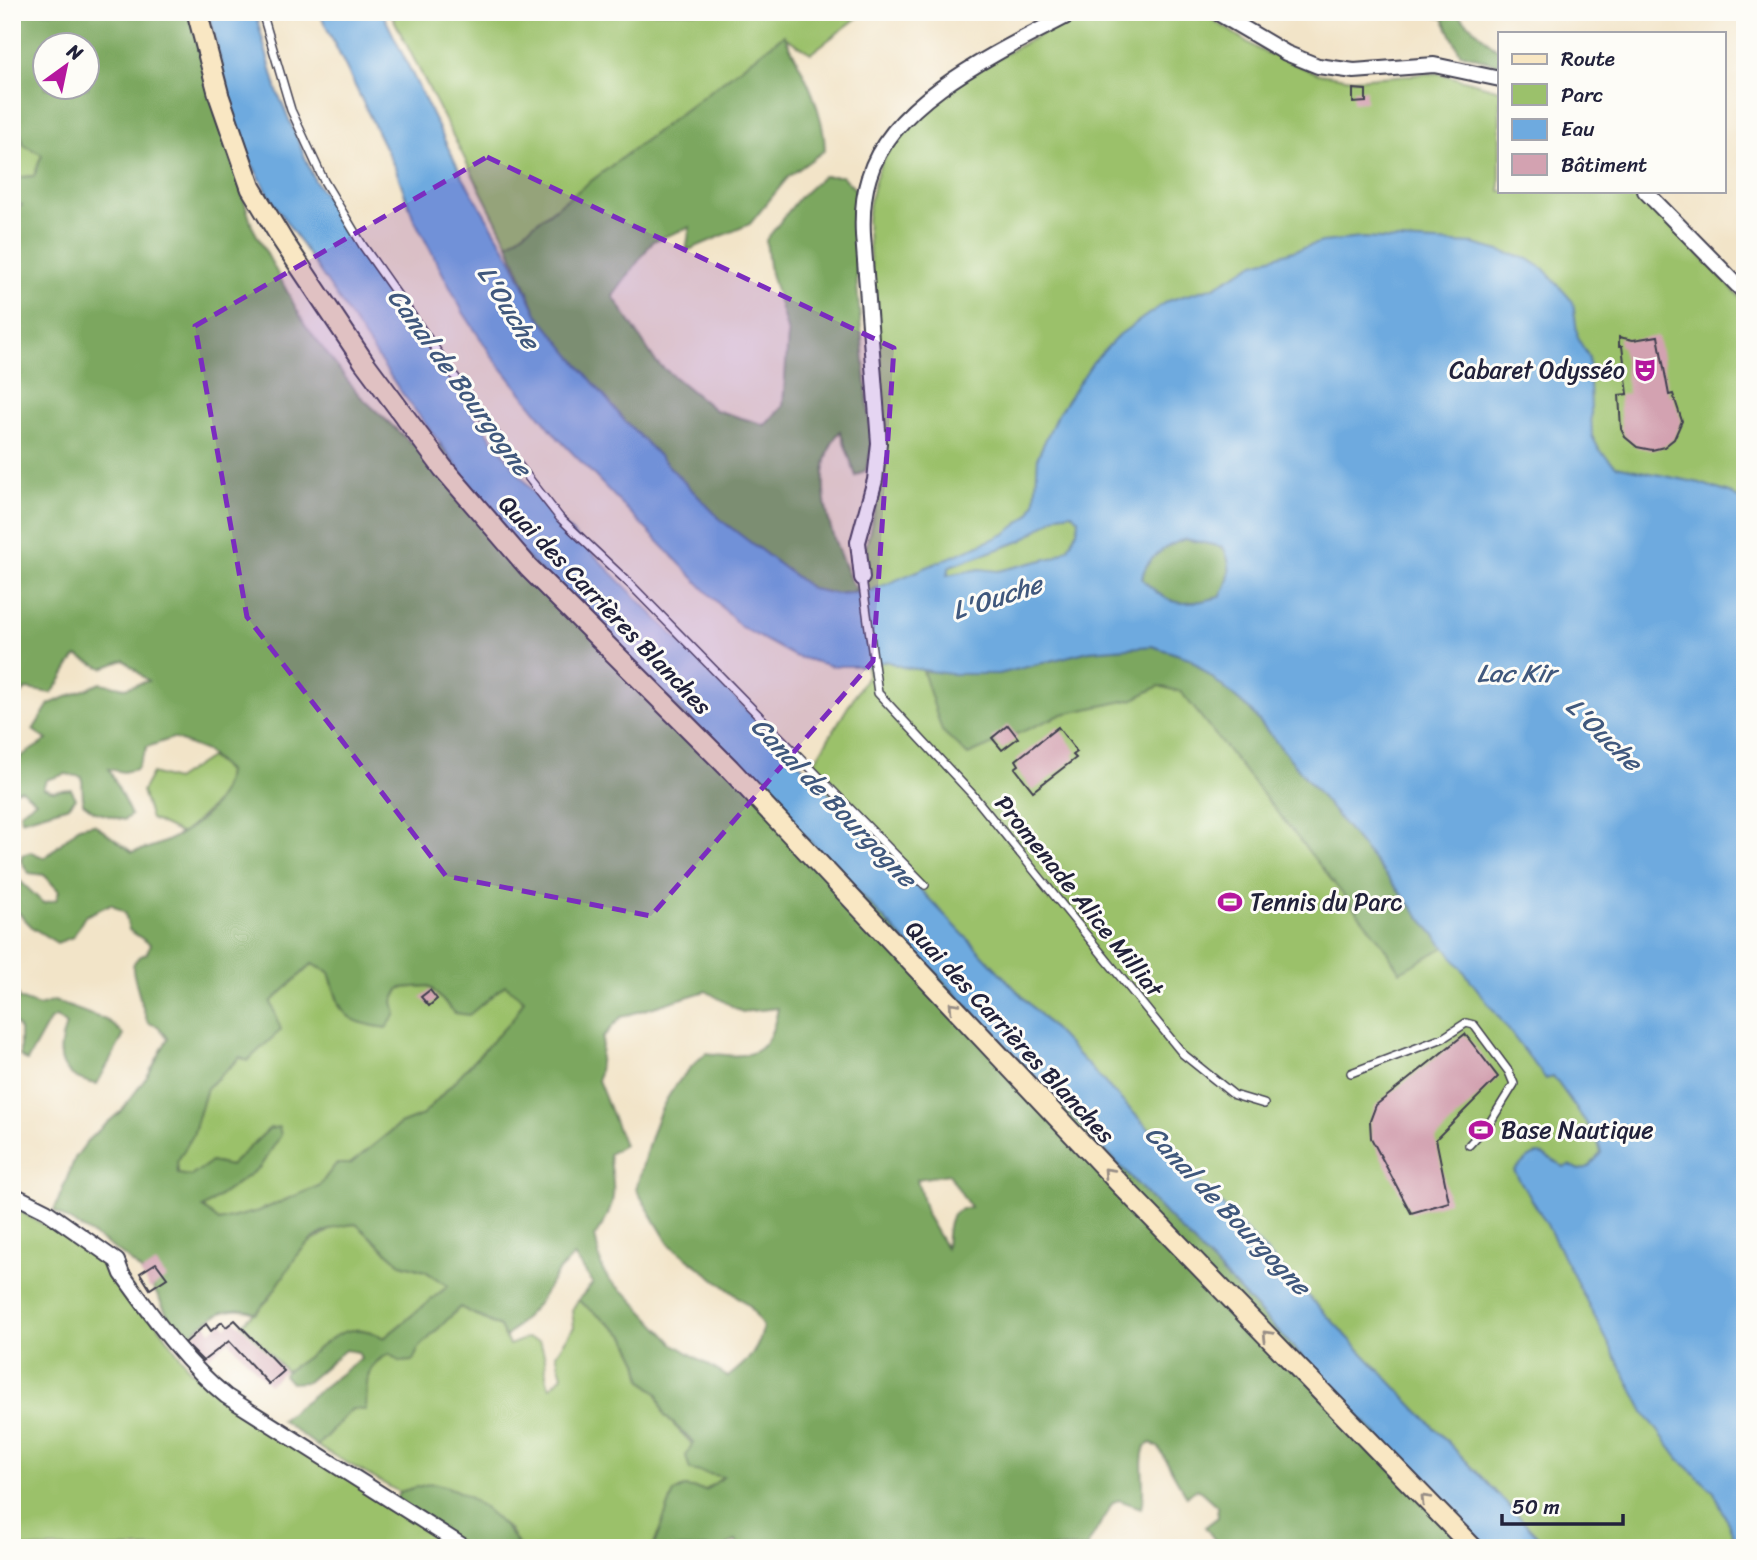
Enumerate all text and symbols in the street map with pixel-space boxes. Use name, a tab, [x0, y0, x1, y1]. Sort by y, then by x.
north arrow	[32, 32, 102, 102]
legend	[1498, 32, 1726, 192]
text: N	[60, 34, 90, 70]
text: Route	[1561, 40, 1615, 78]
text: Parc	[1561, 76, 1603, 114]
text: Eau	[1561, 110, 1595, 148]
text: Bâtiment	[1561, 146, 1647, 184]
water label: L'Ouche	[465, 256, 554, 361]
water label: Canal de Bourgogne	[375, 278, 546, 488]
place label: Cabaret Odysséo	[1449, 349, 1625, 391]
theatre icon: Cabaret Odysséo	[1631, 356, 1659, 384]
street label: Quai des Carrières Blanches	[488, 485, 722, 725]
water label: L'Ouche	[946, 560, 1051, 633]
water label: Lac Kir	[1477, 650, 1560, 696]
water label: L'Ouche	[1555, 685, 1655, 785]
water label: Canal de Bourgogne	[740, 705, 930, 901]
street label: Promenade Alice Milliat	[984, 785, 1175, 1008]
place label: Tennis du Parc	[1250, 881, 1402, 923]
sports icon: Tennis du Parc	[1216, 888, 1244, 916]
street label: Quai des Carrières Blanches	[895, 910, 1125, 1154]
one-way arrow	[948, 1001, 961, 1014]
place label: Base Nautique	[1501, 1109, 1654, 1151]
water label: Canal de Bourgogne	[1134, 1113, 1324, 1309]
sports icon: Base Nautique	[1467, 1116, 1495, 1144]
one-way arrow	[1104, 1167, 1117, 1180]
one-way arrow	[1262, 1331, 1275, 1344]
scale bar	[1502, 1483, 1622, 1527]
text: 50 m	[1512, 1488, 1560, 1526]
one-way arrow	[1421, 1494, 1434, 1507]

